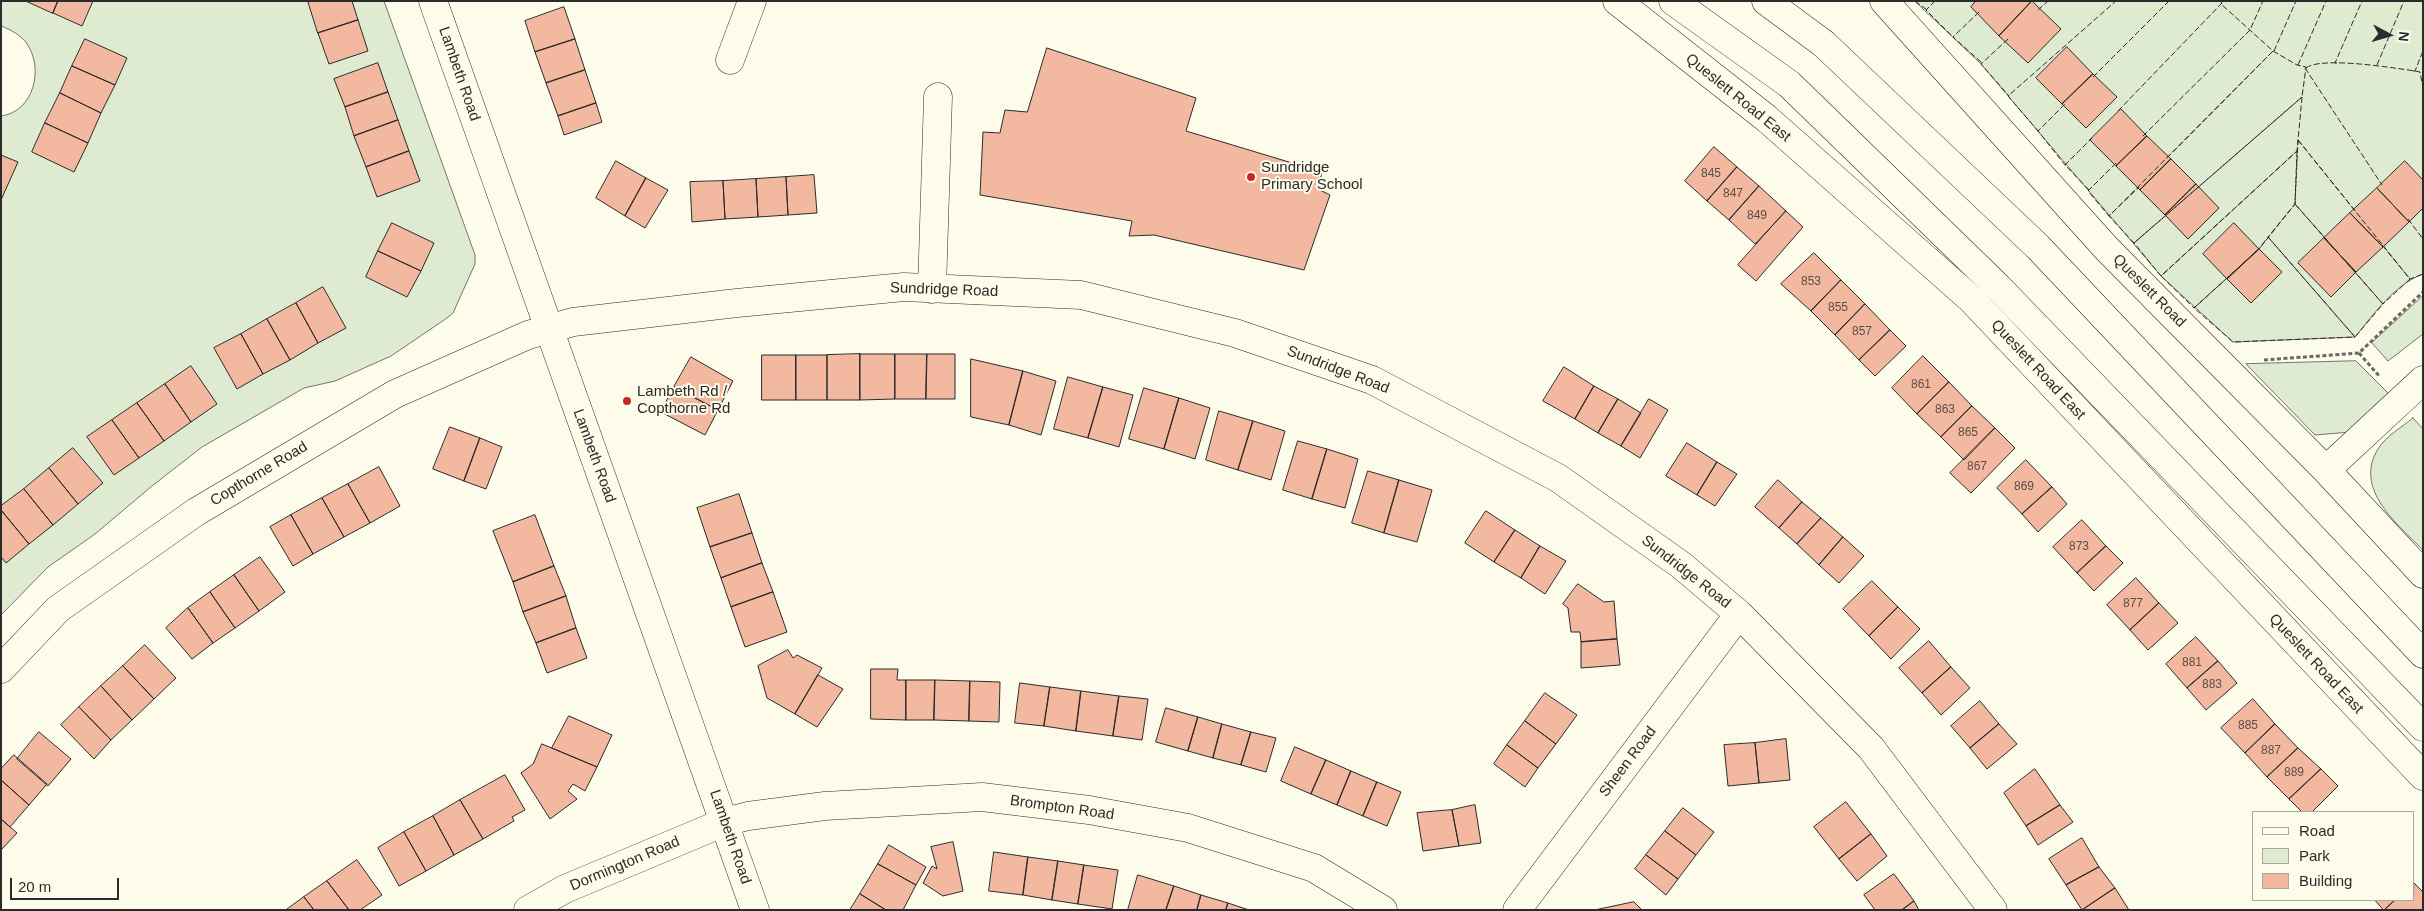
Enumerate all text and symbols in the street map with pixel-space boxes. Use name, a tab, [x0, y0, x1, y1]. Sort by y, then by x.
north arrow	[2364, 10, 2414, 60]
street label: Lambeth Road	[434, 25, 484, 123]
text: N	[2395, 31, 2412, 42]
street label: Queslett Road East	[1682, 50, 1794, 146]
place label: Sundridge Primary School	[1261, 159, 1363, 194]
house number: 845	[1701, 167, 1721, 181]
marker: Sundridge Primary School	[1245, 171, 1257, 183]
house number: 847	[1723, 187, 1743, 201]
house number: 849	[1747, 209, 1767, 223]
street label: Queslett Road	[2109, 251, 2189, 331]
house number: 853	[1801, 275, 1821, 289]
street label: Sundridge Road	[890, 279, 998, 301]
house number: 855	[1828, 301, 1848, 315]
street label: Queslett Road East	[1987, 316, 2089, 424]
house number: 857	[1852, 325, 1872, 339]
street label: Sundridge Road	[1284, 342, 1392, 398]
house number: 861	[1911, 378, 1931, 392]
place label: Lambeth Rd / Copthorne Rd	[637, 383, 730, 418]
marker: Lambeth Rd / Copthorne Rd	[621, 395, 633, 407]
house number: 863	[1935, 403, 1955, 417]
street label: Lambeth Road	[569, 407, 619, 505]
house number: 865	[1958, 426, 1978, 440]
street label: Copthorne Road	[207, 438, 311, 510]
house number: 867	[1967, 460, 1987, 474]
house number: 869	[2014, 480, 2034, 494]
street label: Sundridge Road	[1638, 532, 1734, 612]
house number: 873	[2069, 540, 2089, 554]
house number: 877	[2123, 597, 2143, 611]
street label: Queslett Road East	[2265, 610, 2367, 718]
house number: 881	[2182, 656, 2202, 670]
house number: 883	[2202, 678, 2222, 692]
house number: 885	[2238, 719, 2258, 733]
street label: Sheen Road	[1596, 723, 1660, 801]
house number: 887	[2261, 744, 2281, 758]
house number: 889	[2284, 766, 2304, 780]
street label: Lambeth Road	[705, 788, 755, 886]
street label: Brompton Road	[1009, 792, 1115, 824]
legend	[2252, 811, 2414, 901]
text: Road	[2299, 822, 2335, 839]
street label: Dormington Road	[567, 833, 683, 895]
text: Park	[2299, 847, 2330, 864]
scale bar	[12, 868, 121, 900]
text: Building	[2299, 872, 2352, 889]
text: 20 m	[18, 878, 51, 895]

